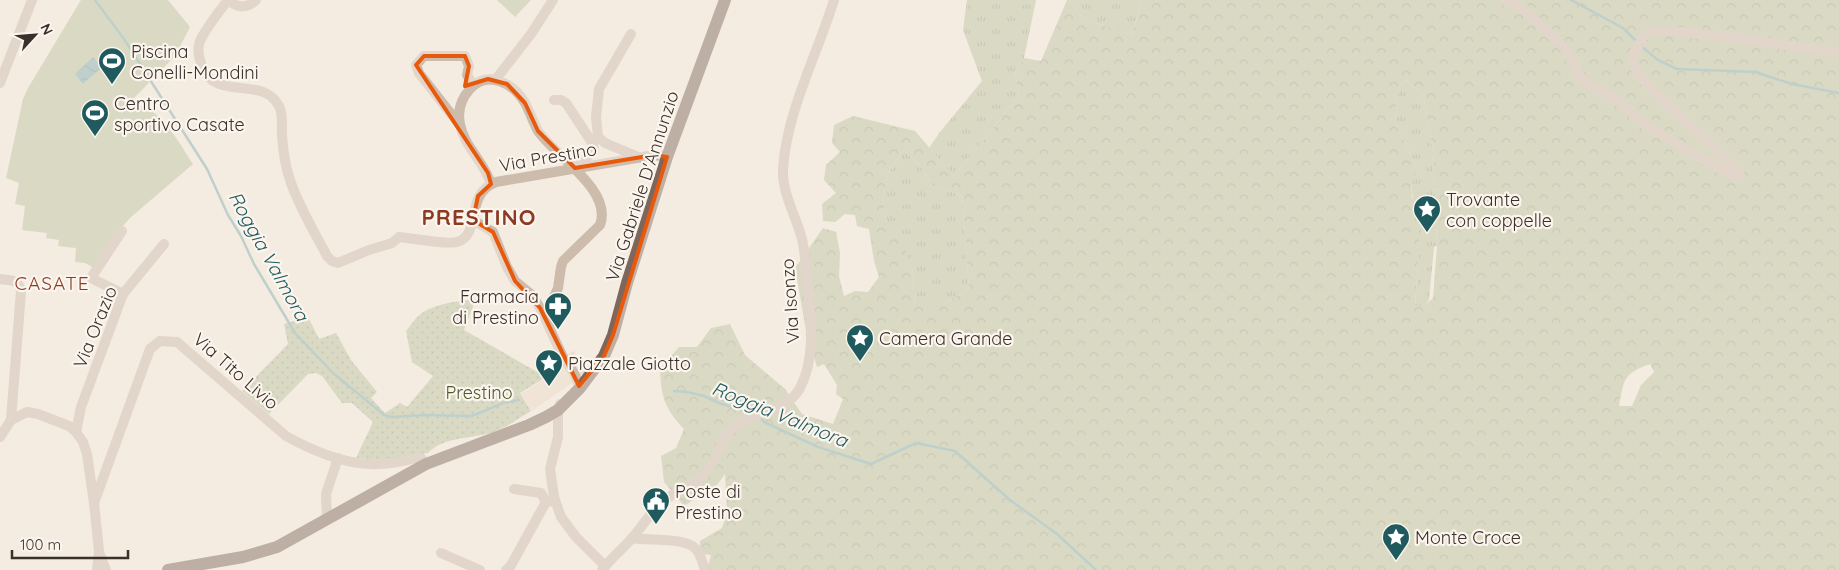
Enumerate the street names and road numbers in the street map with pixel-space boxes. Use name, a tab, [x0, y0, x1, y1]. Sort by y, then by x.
street label: Via Gabriele D'Annunzio	[600, 88, 684, 284]
street label: Via Prestino	[497, 137, 599, 177]
street label: Via Isonzo	[776, 258, 804, 344]
street label: Via Orazio	[68, 283, 122, 371]
street label: Via Tito Livio	[189, 328, 283, 414]

